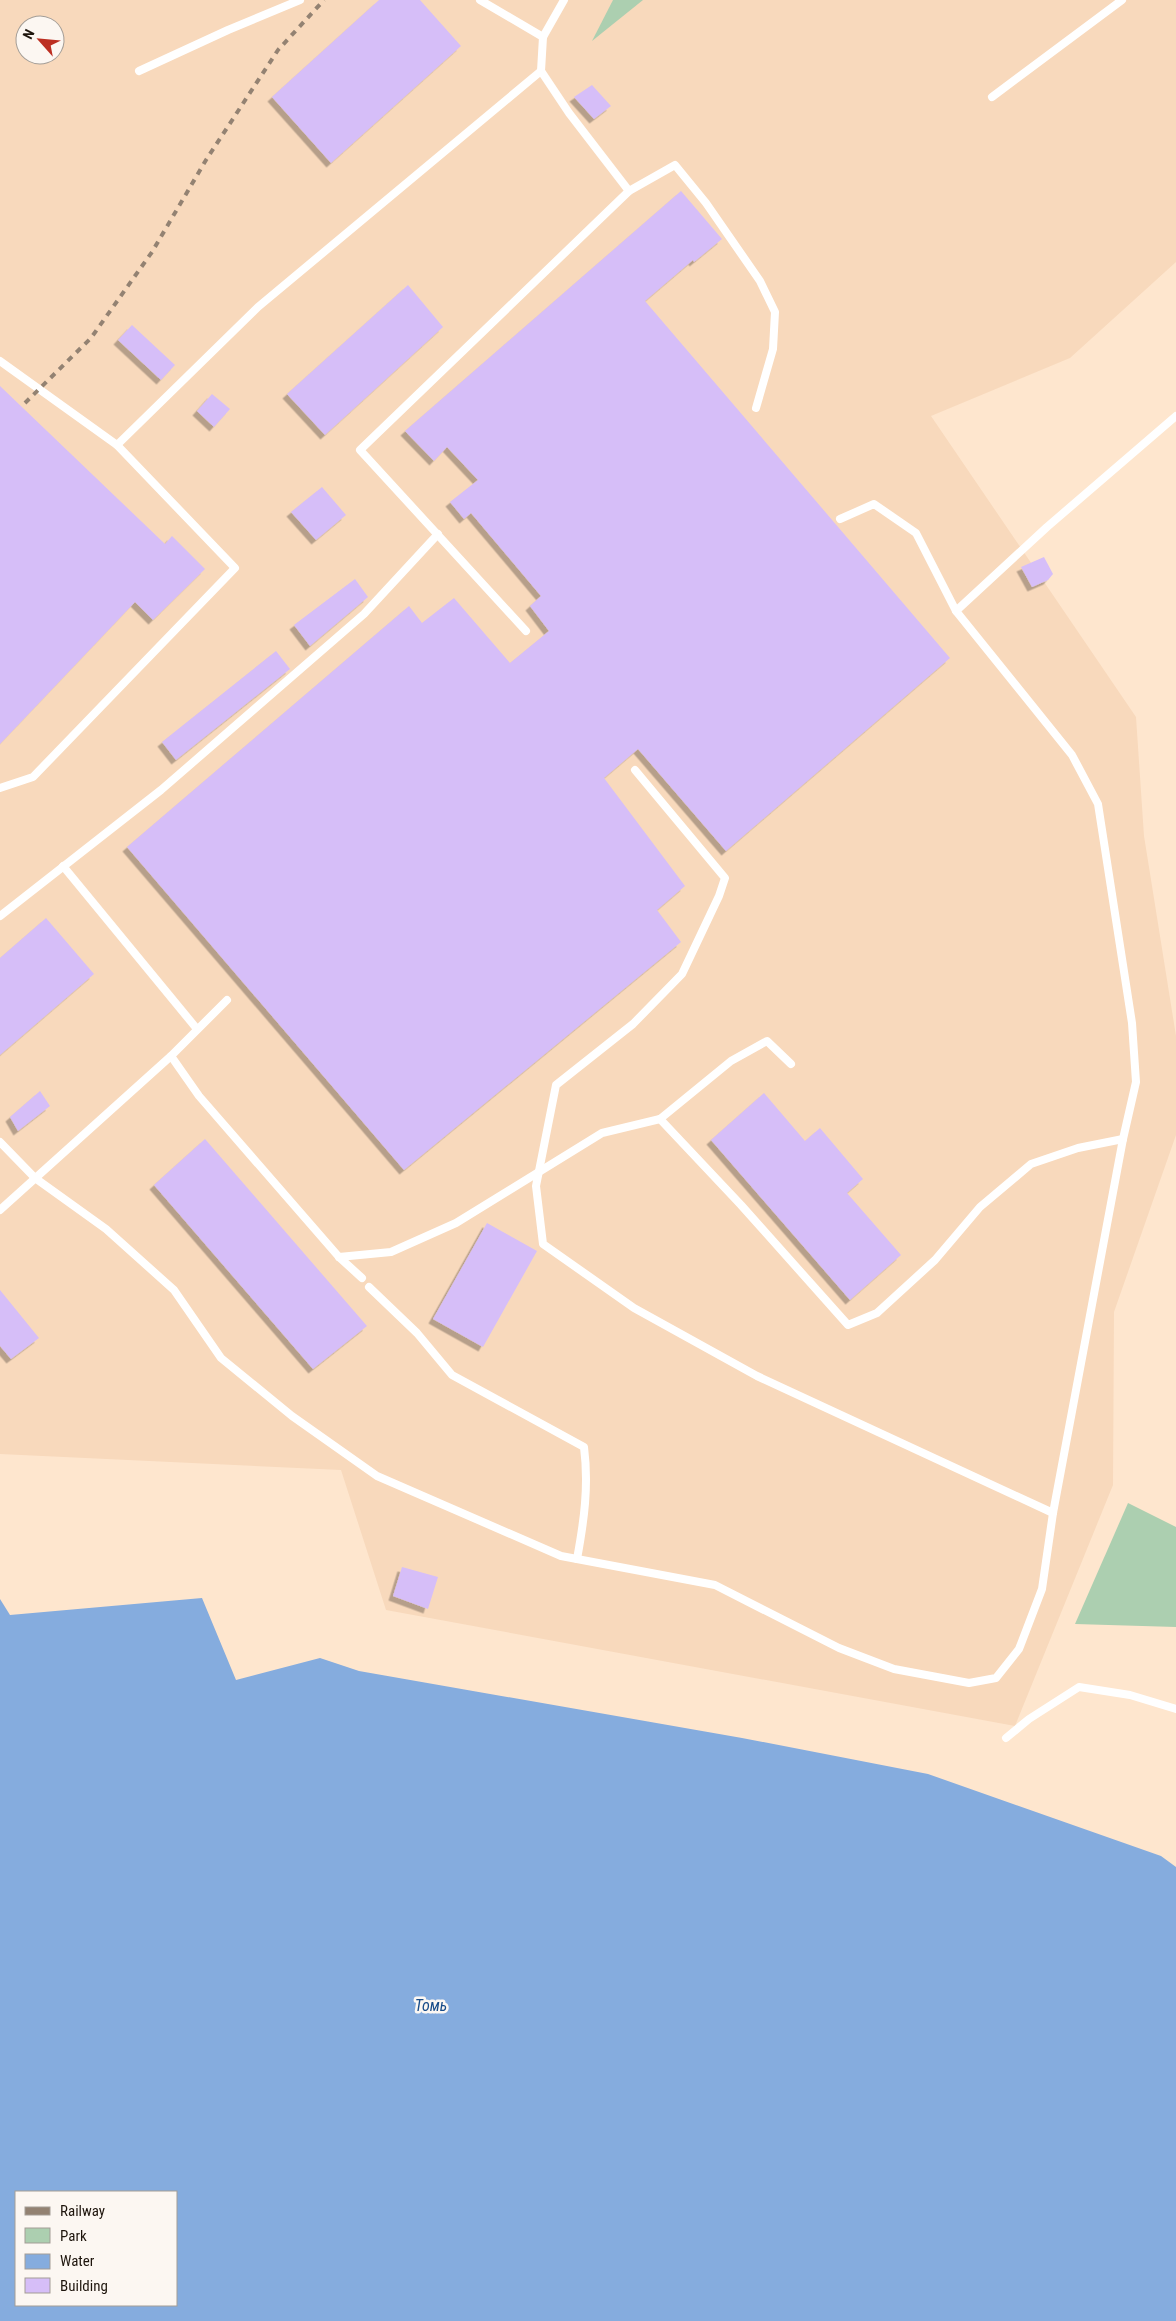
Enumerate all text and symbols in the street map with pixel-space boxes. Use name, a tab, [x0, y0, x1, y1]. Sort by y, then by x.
north arrow	[15, 15, 65, 65]
text: N	[19, 27, 37, 42]
water label: Томь	[415, 1996, 447, 2015]
legend	[15, 2191, 178, 2306]
text: Railway	[60, 2202, 105, 2220]
text: Park	[60, 2227, 87, 2245]
text: Water	[60, 2252, 95, 2270]
text: Building	[60, 2277, 108, 2295]

